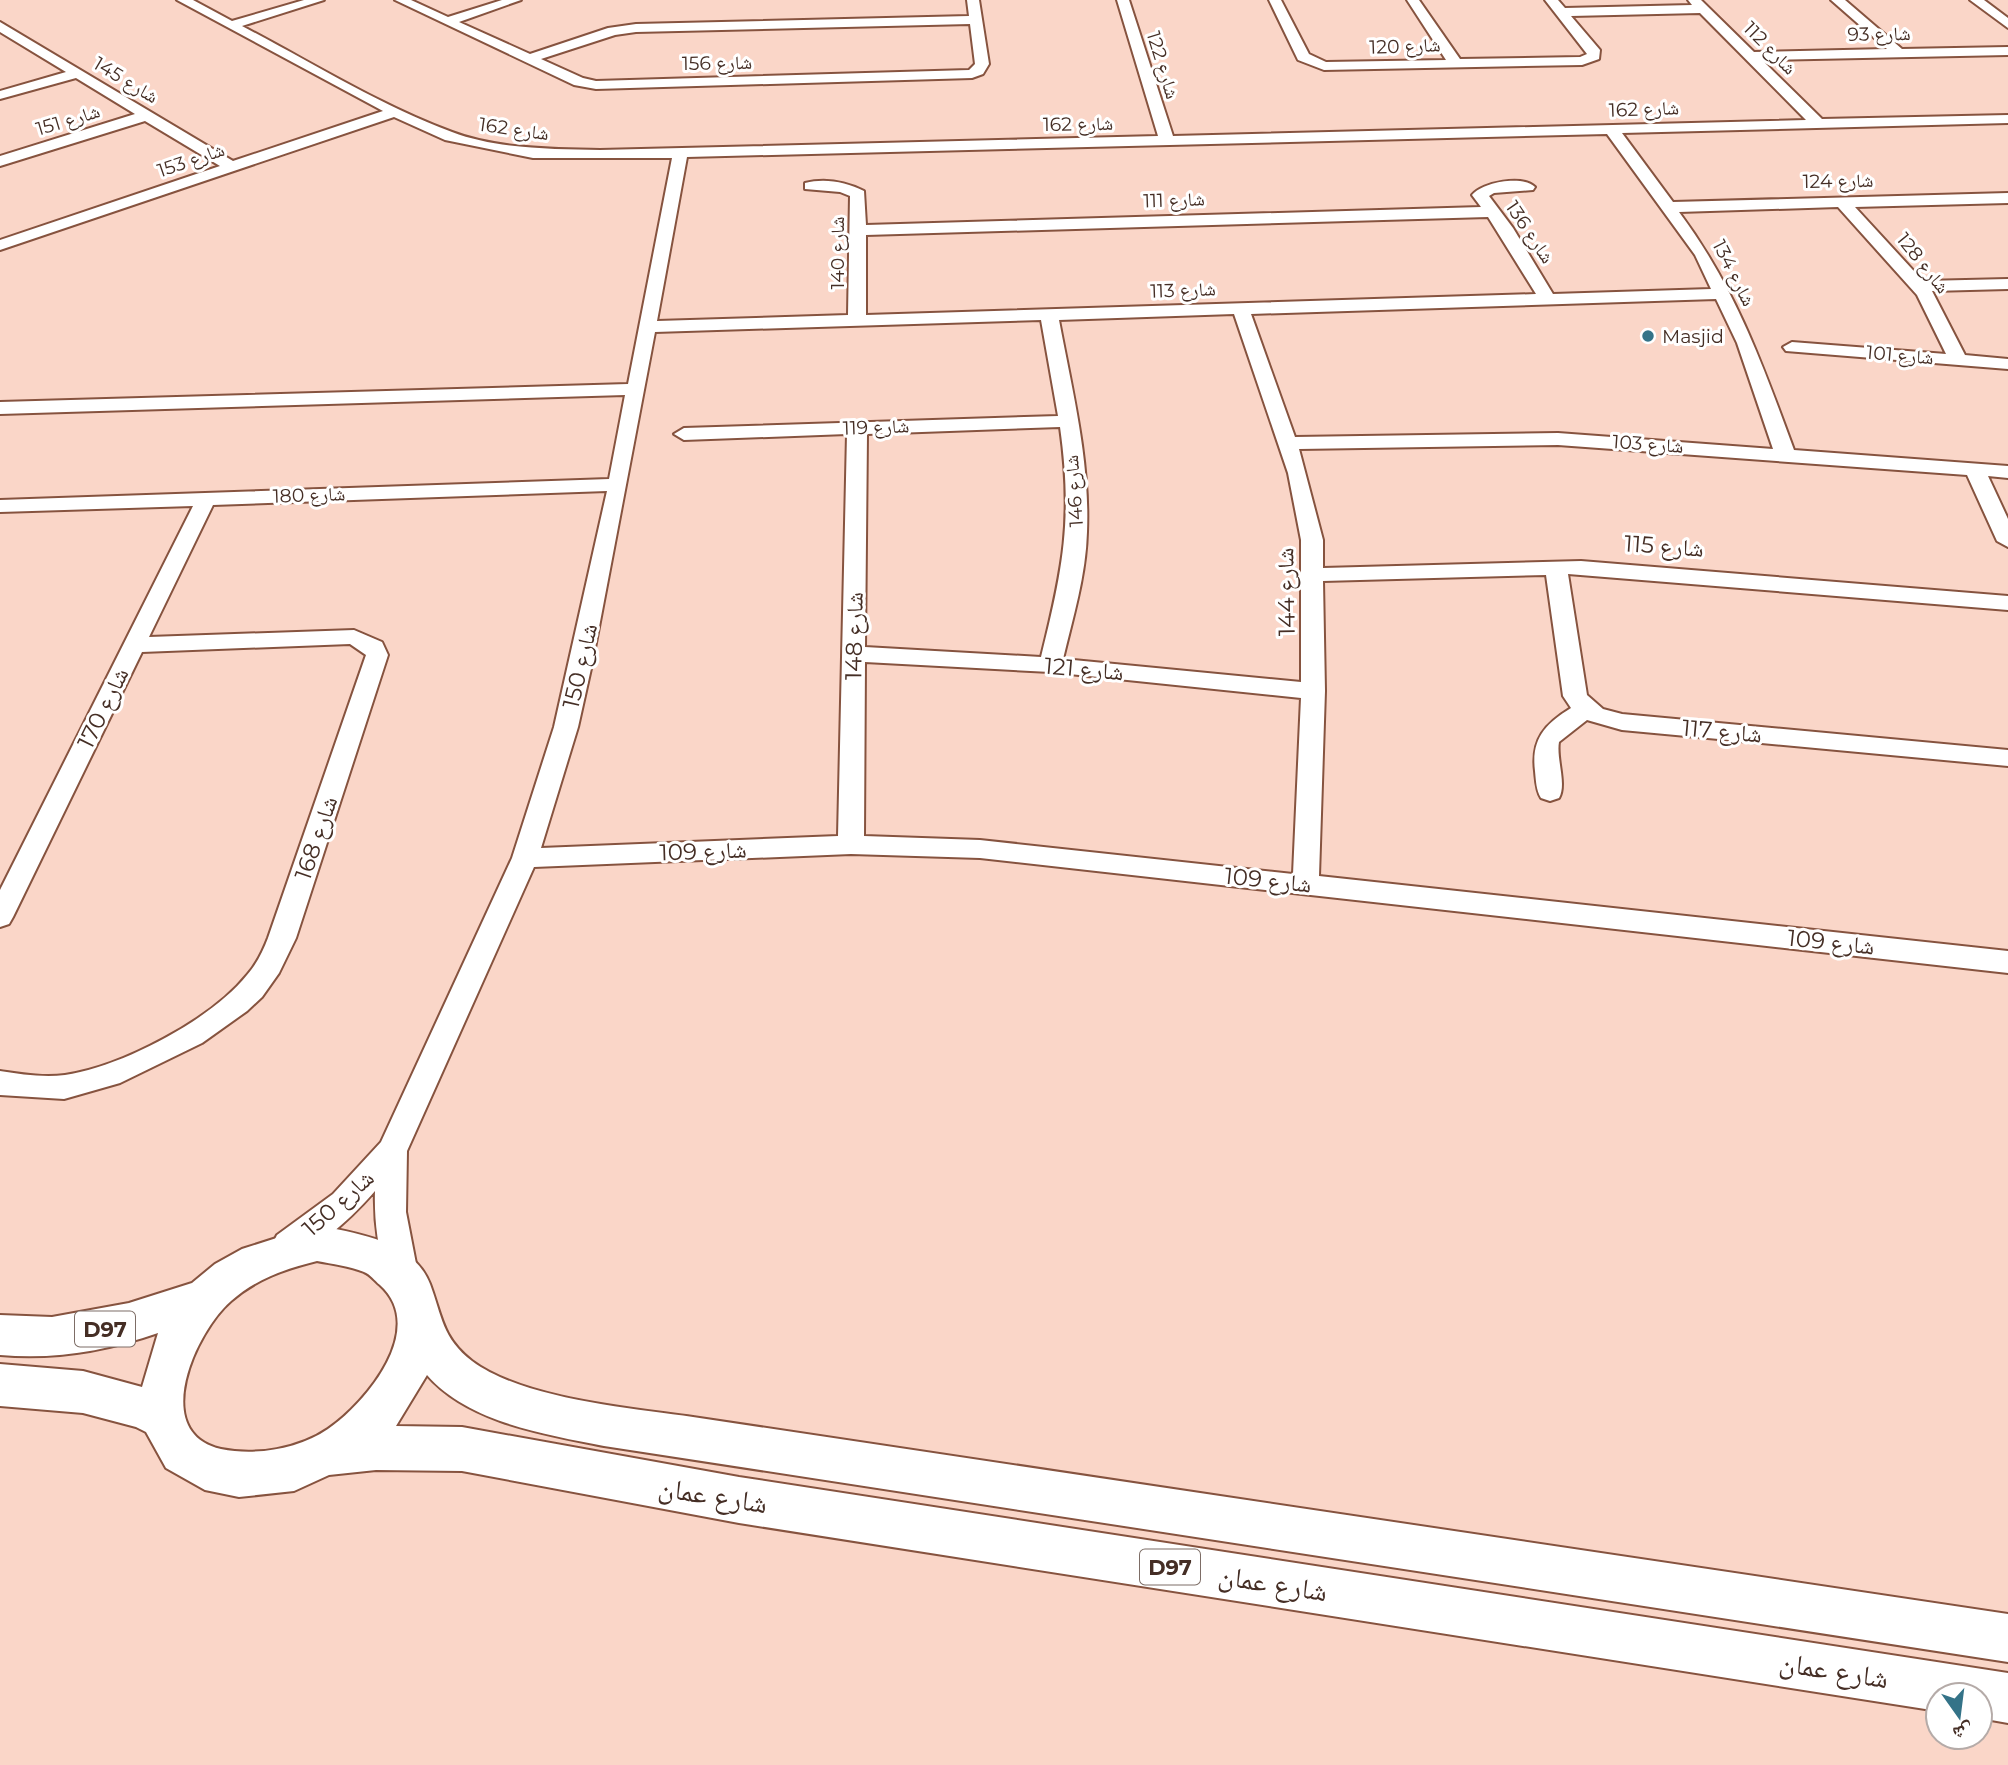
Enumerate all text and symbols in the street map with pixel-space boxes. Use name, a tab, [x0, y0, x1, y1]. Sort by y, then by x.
street label: شارع 112	[1739, 17, 1801, 79]
street label: شارع 93	[1847, 22, 1911, 46]
street label: شارع 122	[1142, 28, 1184, 102]
street label: شارع 120	[1369, 33, 1441, 59]
street label: شارع 156	[682, 51, 752, 75]
street label: شارع 145	[90, 52, 162, 108]
street label: شارع 162	[1608, 96, 1680, 122]
street label: شارع 151	[33, 99, 103, 141]
street label: شارع 162	[1043, 112, 1113, 136]
street label: شارع 162	[478, 113, 550, 145]
street label: شارع 153	[154, 138, 228, 182]
street label: شارع 124	[1802, 169, 1874, 193]
street label: شارع 111	[1143, 187, 1205, 213]
street label: شارع 136	[1501, 196, 1559, 268]
street label: شارع 140	[826, 216, 849, 290]
street label: شارع 128	[1892, 228, 1954, 298]
street label: شارع 134	[1708, 236, 1760, 310]
street label: شارع 113	[1150, 277, 1216, 303]
place label: Masjid	[1662, 325, 1724, 348]
marker: Masjid	[1640, 328, 1656, 344]
street label: شارع 101	[1865, 341, 1935, 369]
street label: شارع 119	[842, 414, 910, 440]
street label: شارع 103	[1612, 430, 1684, 458]
street label: شارع 146	[1060, 454, 1088, 528]
street label: شارع 180	[272, 482, 346, 508]
street label: شارع 115	[1623, 529, 1705, 564]
street label: شارع 144	[1271, 548, 1302, 636]
street label: شارع 148	[839, 592, 870, 680]
street label: شارع 150	[557, 621, 604, 711]
street label: شارع 121	[1043, 652, 1125, 687]
street label: شارع 170	[71, 663, 135, 753]
street label: شارع 117	[1681, 714, 1763, 749]
street label: شارع 168	[289, 792, 344, 884]
street label: شارع 109	[659, 835, 747, 868]
street label: شارع 109	[1223, 862, 1313, 899]
street label: شارع 109	[1786, 924, 1876, 961]
street label: شارع 150	[297, 1164, 380, 1243]
road number: D97	[75, 1312, 135, 1346]
street label: شارع عمان	[656, 1470, 770, 1521]
road number: D97	[1140, 1550, 1200, 1584]
street label: شارع عمان	[1216, 1558, 1330, 1609]
street label: شارع عمان	[1777, 1645, 1891, 1696]
north arrow	[1924, 1681, 1994, 1751]
text: ش	[1950, 1718, 1976, 1746]

